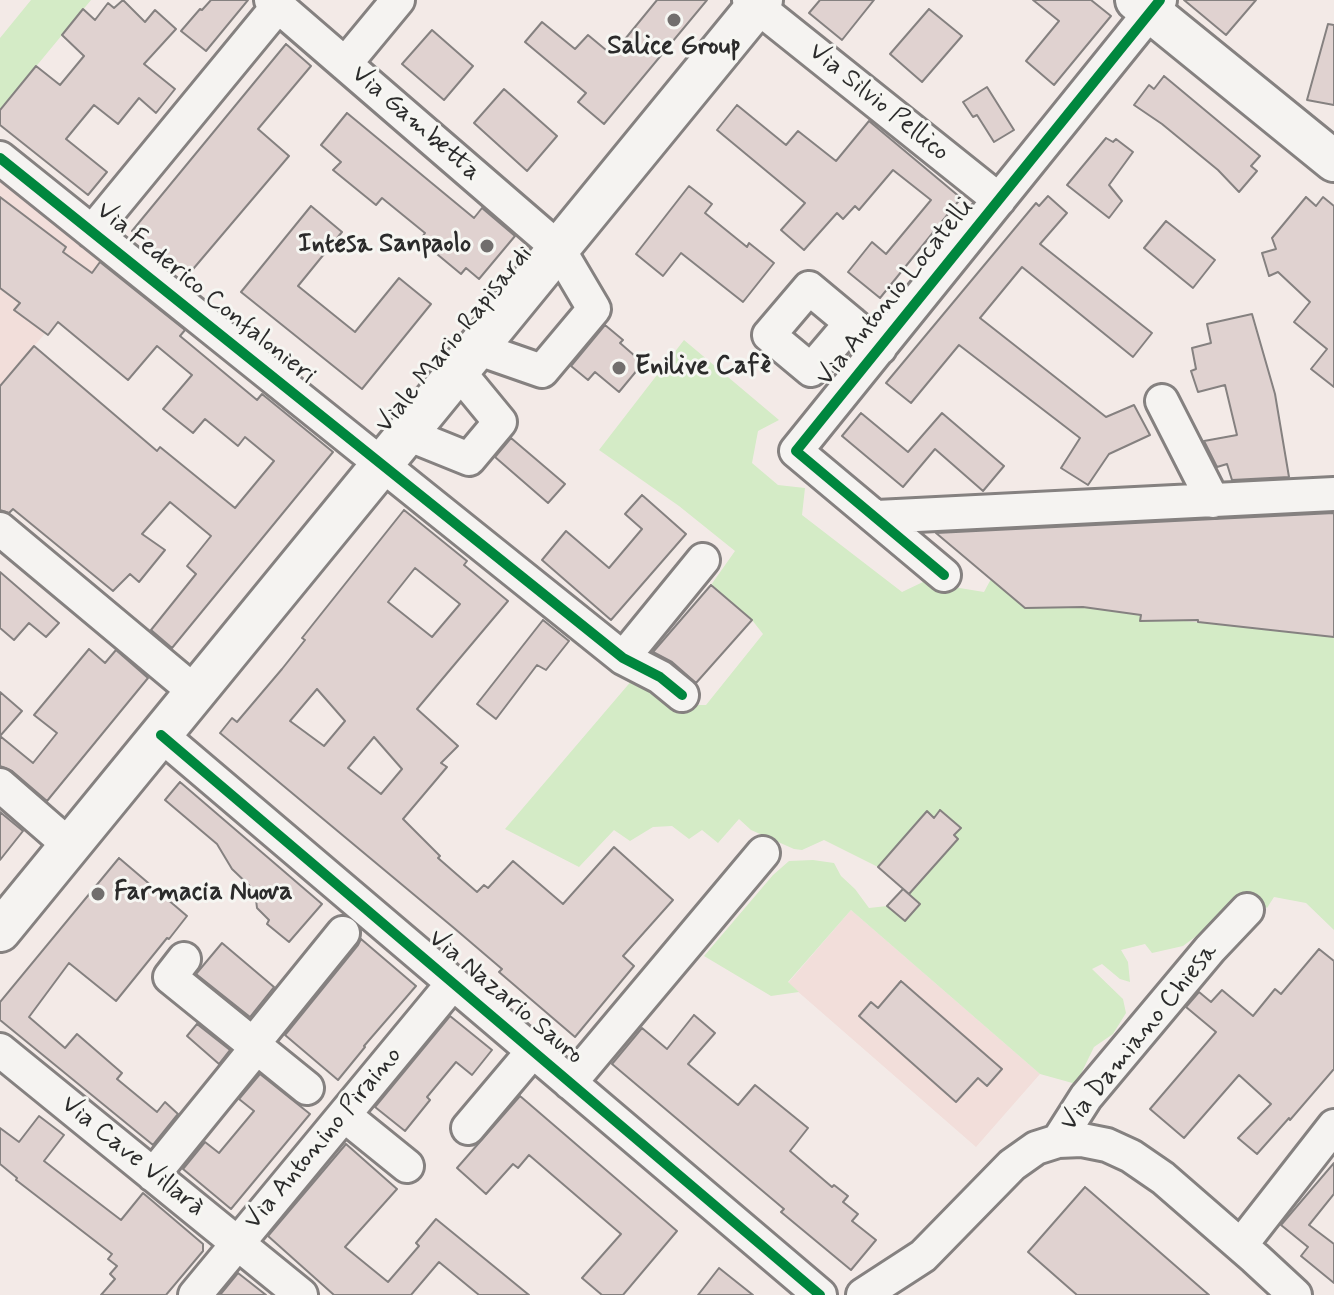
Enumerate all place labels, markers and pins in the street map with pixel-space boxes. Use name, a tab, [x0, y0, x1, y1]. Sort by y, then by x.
marker: Salice Group	[665, 11, 683, 29]
place label: Salice Group	[607, 32, 741, 64]
place label: Intesa Sanpaolo	[298, 230, 471, 262]
marker: Intesa Sanpaolo	[478, 237, 496, 255]
place label: Enilive Cafè	[635, 352, 771, 384]
marker: Enilive Cafè	[610, 359, 628, 377]
place label: Farmacia Nuova	[114, 878, 292, 910]
marker: Farmacia Nuova	[89, 885, 107, 903]

